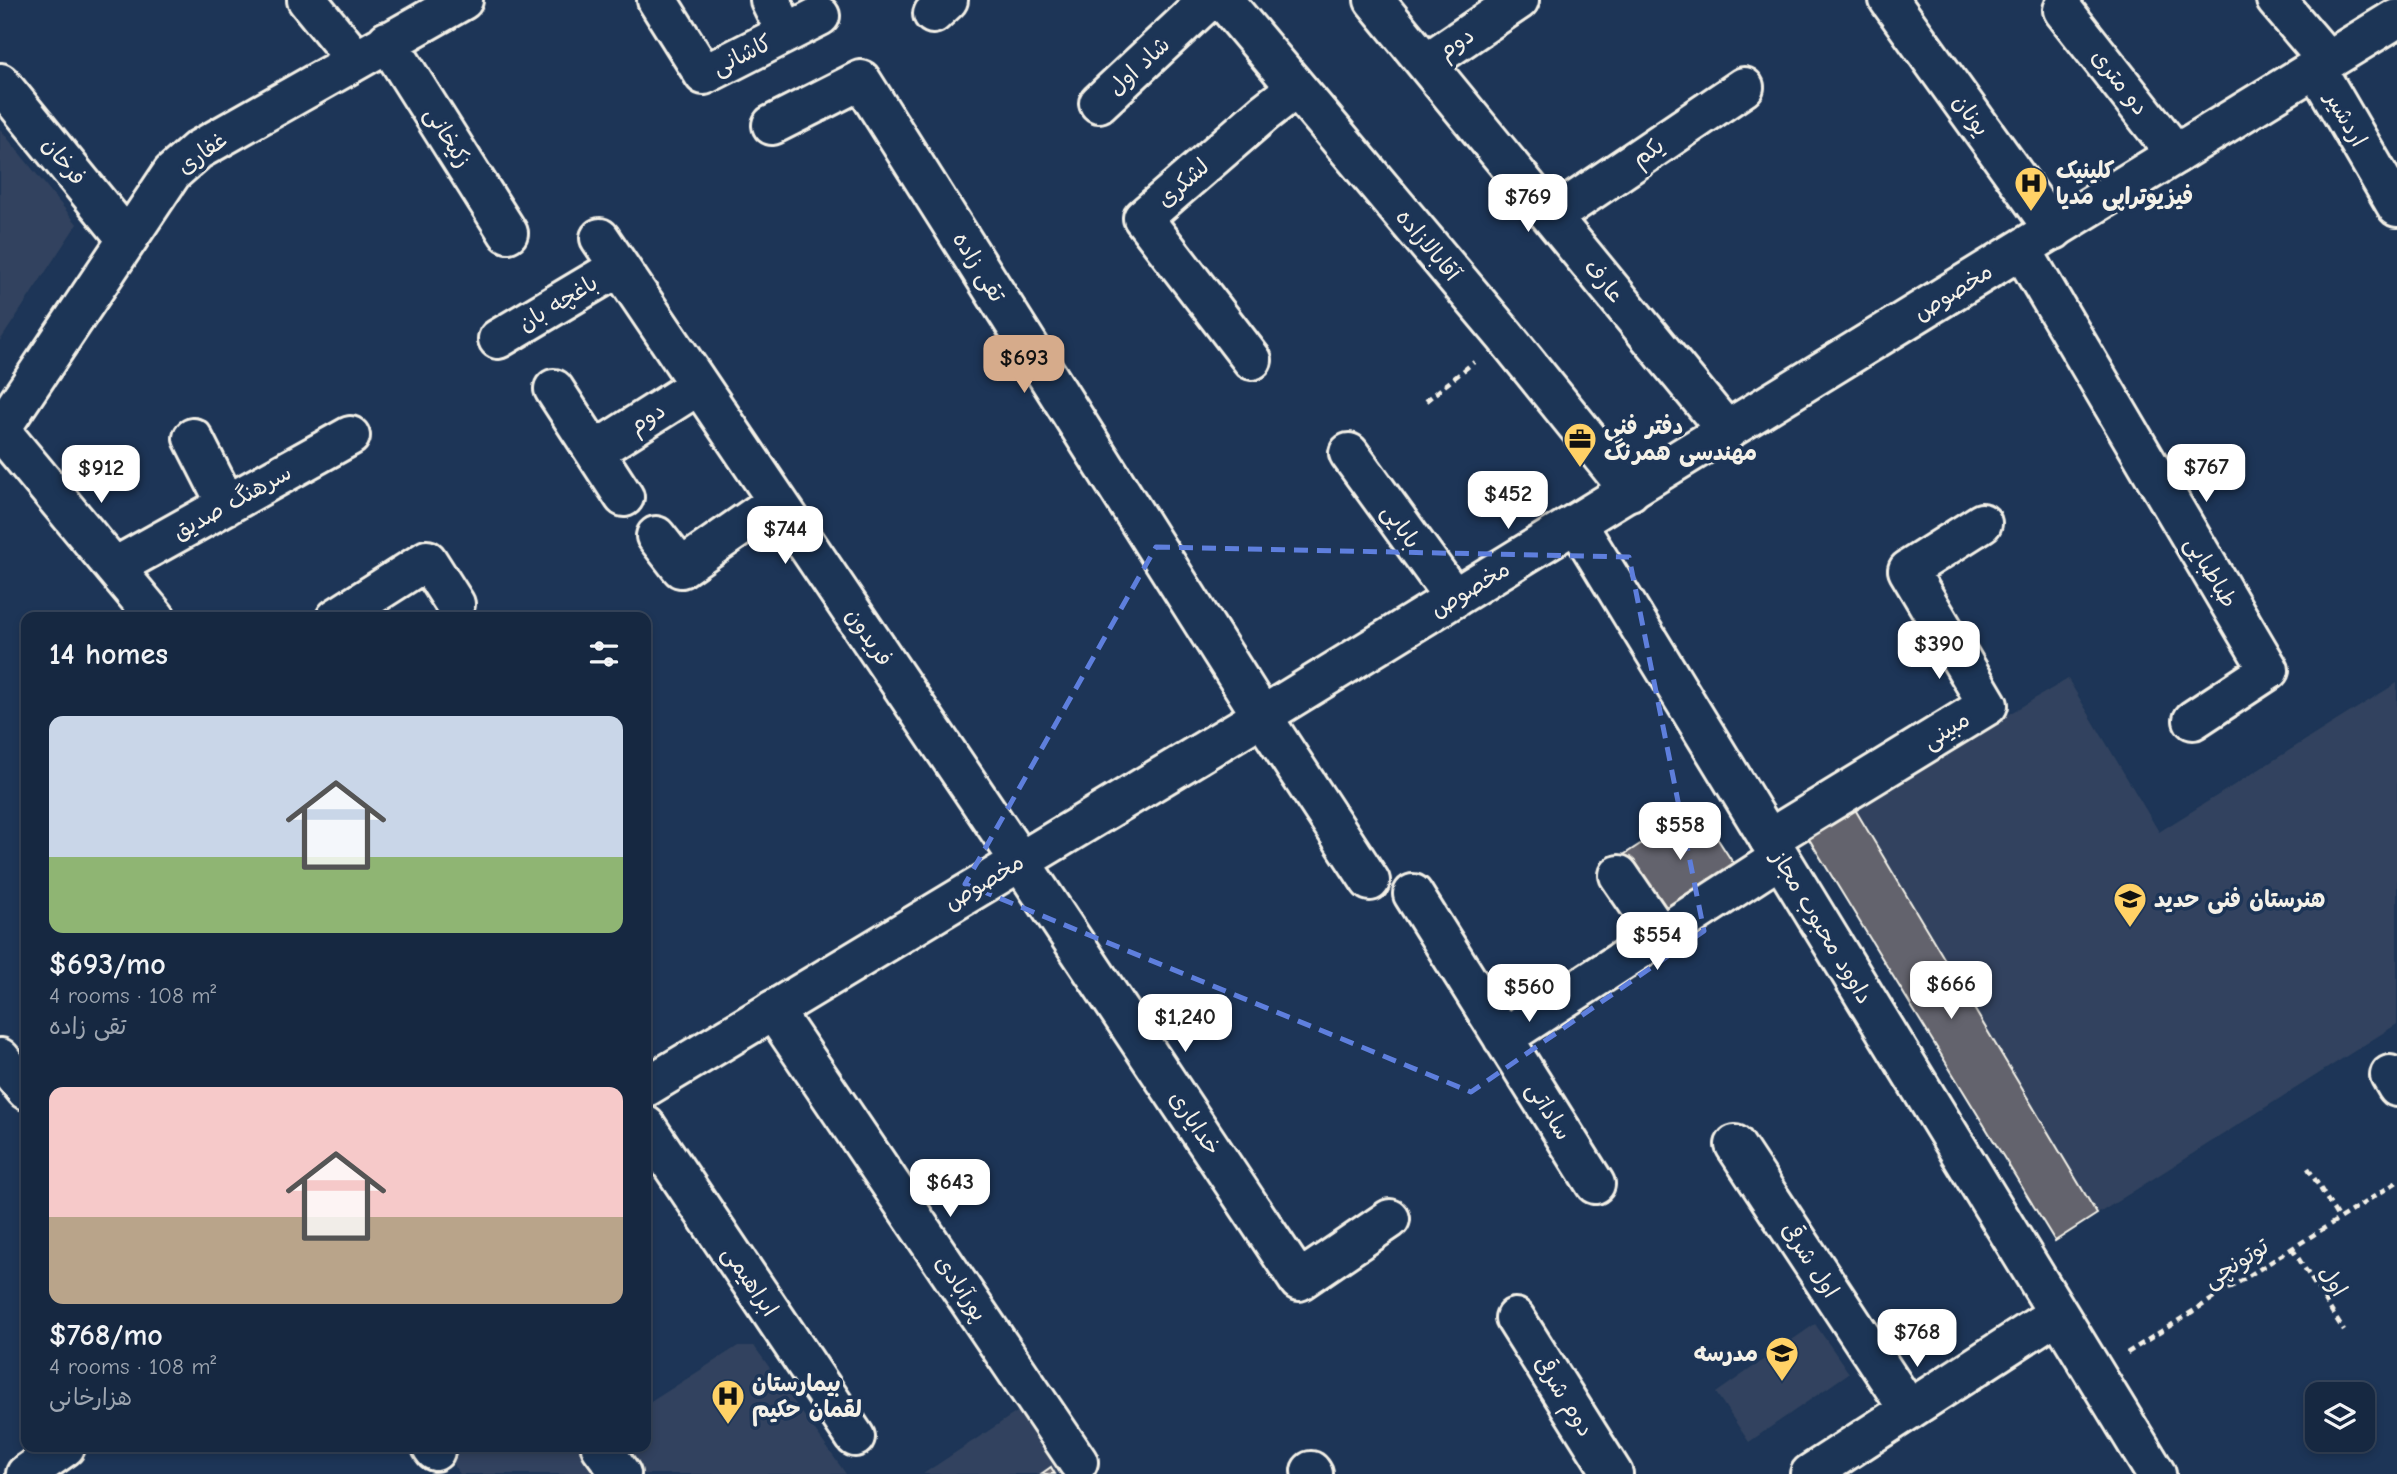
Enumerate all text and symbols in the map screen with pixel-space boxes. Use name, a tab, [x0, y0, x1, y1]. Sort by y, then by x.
street label: دوم	[1433, 21, 1481, 68]
street label: کاشانی	[708, 29, 777, 82]
street label: شاد اول	[1103, 31, 1175, 101]
street label: دو متری	[2086, 43, 2154, 121]
street label: اردشیر	[2318, 85, 2373, 151]
street label: یونان	[1947, 89, 1995, 141]
street label: زکیخانی	[418, 102, 477, 173]
street label: غفاری	[172, 126, 232, 180]
street label: فرخان	[36, 131, 92, 191]
street label: یکم	[1627, 132, 1671, 176]
street label: لشکری	[1151, 153, 1215, 213]
place label: کلینیک فیزیوتراپی مدیا	[2056, 157, 2193, 211]
hospital icon: کلینیک فیزیوتراپی مدیا	[2012, 164, 2050, 213]
pin: $769	[1487, 174, 1569, 234]
text: $769	[1504, 183, 1552, 210]
street label: آقابالازاده	[1390, 204, 1467, 287]
street label: تقی زاده	[946, 227, 1011, 308]
street label: عارف	[1578, 254, 1630, 308]
street label: مخصوص	[1909, 257, 1997, 327]
street label: باغچه بان	[513, 269, 603, 337]
pin: $693	[983, 336, 1065, 395]
text: $693	[999, 344, 1049, 371]
street label: دوم	[624, 397, 672, 443]
place label: دفتر فنی مهندسی همرنگ	[1604, 413, 1757, 467]
office icon: دفتر فنی مهندسی همرنگ	[1561, 420, 1599, 469]
pin: $767	[2165, 444, 2247, 504]
pin: $912	[60, 446, 142, 505]
text: $767	[2183, 453, 2229, 480]
text: $912	[78, 454, 124, 481]
street label: سرهنگ صدیق	[168, 458, 296, 546]
pin: $452	[1467, 472, 1549, 531]
text: $452	[1484, 480, 1532, 507]
street label: بابایی	[1375, 498, 1426, 554]
pin: $744	[744, 506, 826, 566]
text: $744	[763, 515, 807, 542]
street label: طباطبایی	[2178, 531, 2243, 613]
street label: مخصوص	[1425, 555, 1515, 623]
street label: فریدون	[840, 603, 898, 671]
pin: $390	[1898, 622, 1980, 681]
text: $390	[1914, 630, 1964, 657]
icon: filters	[585, 635, 623, 673]
text: 14 homes	[49, 637, 168, 672]
street label: مبینی	[1918, 705, 1975, 756]
icon: home	[273, 762, 399, 888]
pin: $558	[1639, 802, 1721, 862]
text: $558	[1655, 811, 1705, 838]
street label: داوود محبوب مجاز	[1765, 844, 1878, 1009]
street label: مخصوص	[939, 848, 1029, 916]
school or university icon: هنرستان فنی حدید	[2111, 880, 2149, 929]
place label: هنرستان فنی حدید	[2154, 886, 2325, 914]
pin: $554	[1616, 912, 1698, 972]
text: $554	[1632, 921, 1682, 948]
text: $693/mo	[49, 947, 166, 982]
pin: $666	[1910, 962, 1992, 1021]
pin: $560	[1488, 964, 1570, 1024]
text: $666	[1926, 970, 1976, 997]
text: $560	[1503, 973, 1555, 1000]
text: 4 rooms · 108 m²	[49, 982, 216, 1009]
pin: $1,240	[1128, 995, 1242, 1054]
text: $1,240	[1154, 1003, 1216, 1030]
text: تقی زاده	[49, 1013, 127, 1040]
street label: ساداتی	[1520, 1077, 1577, 1146]
street label: خدایاری	[1164, 1086, 1226, 1160]
icon: home	[273, 1133, 399, 1259]
pin: $643	[909, 1160, 991, 1219]
text: $643	[926, 1168, 974, 1195]
street label: اول شرقی	[1776, 1217, 1845, 1303]
street label: توتونچی	[2198, 1232, 2274, 1294]
street label: ابراهیمی	[716, 1240, 783, 1322]
street label: پورآبادی	[928, 1250, 993, 1327]
street label: اول	[2313, 1260, 2353, 1302]
pin: $768	[1876, 1310, 1958, 1369]
text: $768/mo	[49, 1318, 163, 1353]
text: $768	[1893, 1318, 1941, 1345]
school or university icon: مدرسه	[1763, 1334, 1801, 1383]
place label: مدرسه	[1694, 1340, 1758, 1367]
street label: دوم شرقی	[1525, 1350, 1600, 1444]
text: 4 rooms · 108 m²	[49, 1353, 216, 1380]
place label: بیمارستان لقمان حکیم	[752, 1370, 862, 1427]
hospital icon: بیمارستان لقمان حکیم	[709, 1377, 747, 1426]
map controls	[2305, 1382, 2375, 1452]
button: layers	[2305, 1382, 2375, 1452]
text: هزارخانی	[49, 1384, 132, 1411]

